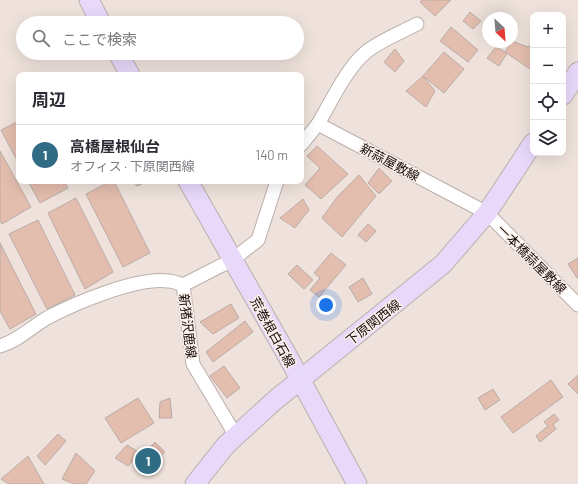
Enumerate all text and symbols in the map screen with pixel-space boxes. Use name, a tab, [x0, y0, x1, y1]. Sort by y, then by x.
north arrow	[482, 12, 518, 48]
map controls	[530, 12, 566, 156]
button: +	[530, 12, 566, 48]
search box	[16, 16, 304, 60]
icon: search	[30, 27, 52, 49]
text: ここで検索	[62, 30, 137, 48]
button: −	[530, 48, 566, 84]
button: locate	[530, 84, 566, 120]
text: 周辺	[32, 89, 66, 109]
button: layers	[530, 120, 566, 156]
text: 高橋屋根仙台	[70, 137, 160, 155]
street label: 新蒜屋敷線	[358, 140, 422, 184]
text: 1	[43, 147, 47, 163]
text: 140 m	[256, 147, 288, 163]
text: オフィス · 下原関西線	[70, 158, 195, 174]
street label: 一本橋蒜屋敷線	[494, 221, 570, 297]
street label: 新猪沢鹿線	[176, 293, 200, 359]
street label: 荒巻根白石線	[247, 294, 299, 370]
your location	[316, 295, 336, 315]
street label: 下原関西線	[342, 296, 404, 348]
pin: 1	[135, 446, 161, 476]

